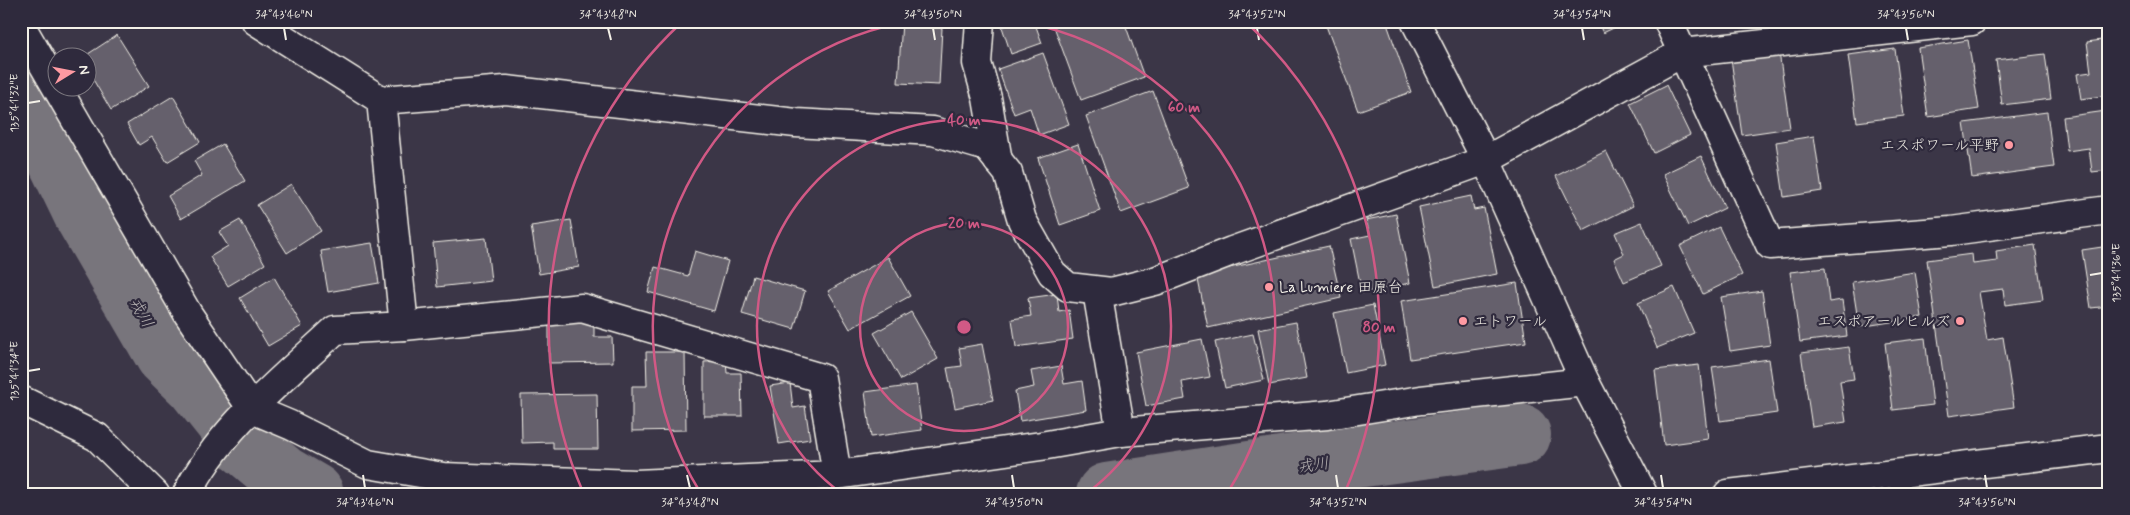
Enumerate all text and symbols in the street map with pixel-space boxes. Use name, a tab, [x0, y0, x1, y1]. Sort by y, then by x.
text: 34°43'46"N	[255, 7, 313, 23]
text: 34°43'48"N	[579, 7, 637, 23]
text: 34°43'50"N	[904, 7, 962, 23]
text: 34°43'52"N	[1228, 7, 1286, 23]
text: 34°43'54"N	[1553, 7, 1611, 23]
text: 34°43'56"N	[1877, 7, 1935, 23]
north arrow	[48, 48, 98, 98]
text: N	[74, 64, 93, 76]
text: 135°41'32"E	[7, 74, 23, 133]
text: 60 m	[1168, 98, 1200, 118]
text: 40 m	[947, 111, 981, 131]
place label: エスポワール平野	[1880, 136, 1999, 156]
marker: エスポワール平野	[2003, 139, 2015, 151]
text: 20 m	[948, 214, 980, 234]
text: 135°41'36"E	[2109, 243, 2125, 303]
place label: La Lumiere 田原台	[1279, 278, 1402, 298]
marker: La Lumiere 田原台	[1263, 281, 1275, 293]
water label: 戎川	[124, 294, 158, 332]
place label: エトワール	[1473, 312, 1547, 332]
place label: エスポアールヒルズ	[1817, 312, 1950, 332]
marker: エトワール	[1457, 315, 1469, 327]
marker: エスポアールヒルズ	[1954, 315, 1966, 327]
centre of rings	[955, 318, 973, 336]
text: 80 m	[1362, 318, 1396, 338]
text: 135°41'34"E	[7, 341, 23, 401]
water label: 戎川	[1296, 453, 1331, 478]
text: 34°43'46"N	[336, 495, 394, 511]
text: 34°43'48"N	[661, 495, 719, 511]
text: 34°43'50"N	[985, 495, 1043, 511]
text: 34°43'52"N	[1309, 495, 1367, 511]
text: 34°43'54"N	[1634, 495, 1692, 511]
text: 34°43'56"N	[1958, 495, 2016, 511]

